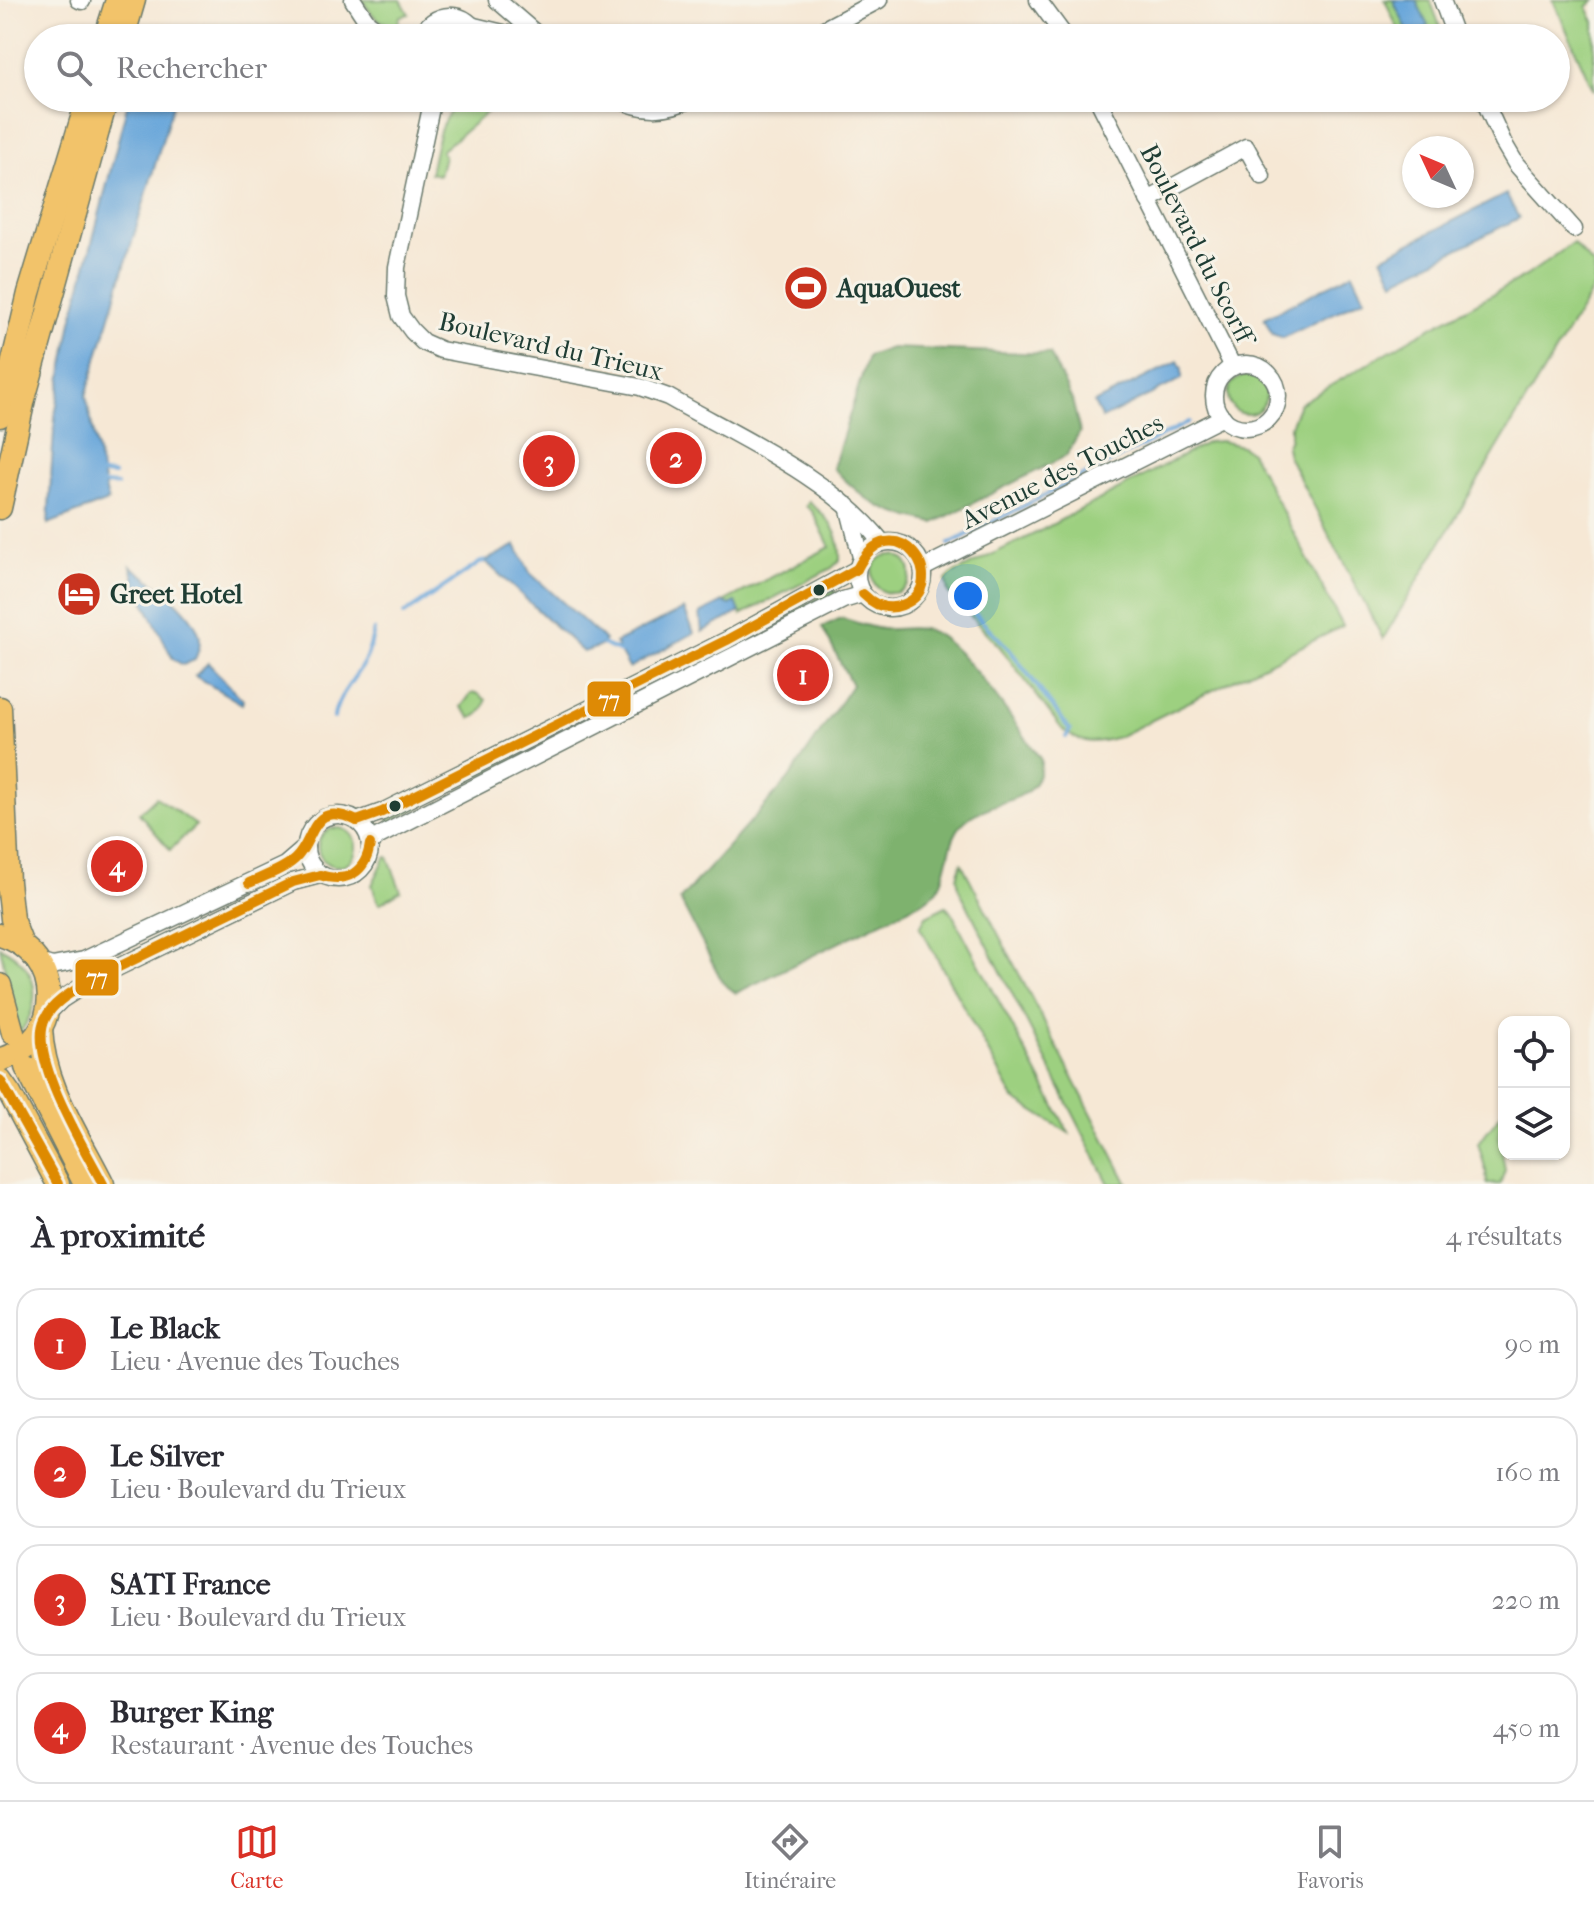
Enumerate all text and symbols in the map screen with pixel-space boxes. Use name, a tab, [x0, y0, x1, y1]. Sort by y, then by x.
search box	[24, 24, 1570, 112]
icon: search	[52, 46, 96, 90]
text: Rechercher	[116, 51, 267, 86]
north arrow	[1402, 136, 1474, 208]
street label: Boulevard du Scorff	[1133, 139, 1262, 352]
sports icon: AquaOuest	[782, 264, 830, 312]
place label: AquaOuest	[835, 273, 962, 304]
street label: Boulevard du Trieux	[436, 306, 666, 387]
street label: Avenue des Touches	[955, 407, 1168, 536]
pin: 2	[650, 428, 702, 488]
pin: 3	[523, 431, 575, 491]
hotel icon: Greet Hotel	[55, 570, 103, 618]
your location	[948, 576, 988, 616]
place label: Greet Hotel	[110, 579, 243, 610]
unlabelled marker	[811, 582, 827, 598]
pin: 1	[777, 645, 829, 705]
line badge: 77	[586, 680, 632, 718]
text: 77	[597, 687, 620, 713]
unlabelled marker	[387, 798, 403, 814]
pin: 4	[91, 836, 143, 896]
line badge: 77	[74, 958, 120, 997]
text: 77	[85, 965, 108, 991]
map controls	[1498, 1016, 1570, 1160]
button: locate	[1498, 1016, 1570, 1088]
button: layers	[1498, 1088, 1570, 1160]
text: À proximité	[32, 1216, 205, 1256]
text: 4 résultats	[1446, 1221, 1562, 1252]
text: Le Black	[110, 1311, 220, 1346]
text: 1	[55, 1329, 65, 1360]
text: 90 m	[1505, 1329, 1560, 1360]
text: Lieu · Avenue des Touches	[110, 1346, 400, 1377]
text: Le Silver	[110, 1439, 224, 1474]
text: 2	[53, 1457, 67, 1488]
text: 160 m	[1495, 1457, 1560, 1488]
text: Lieu · Boulevard du Trieux	[110, 1474, 406, 1505]
text: SATI France	[110, 1567, 271, 1602]
text: 3	[55, 1585, 65, 1616]
text: 220 m	[1492, 1585, 1560, 1616]
text: Lieu · Boulevard du Trieux	[110, 1602, 406, 1633]
text: Burger King	[110, 1695, 273, 1730]
text: 4	[52, 1713, 68, 1744]
text: 450 m	[1493, 1713, 1560, 1744]
text: Restaurant · Avenue des Touches	[110, 1730, 473, 1761]
tab: Carte	[230, 1820, 283, 1894]
tab: Itinéraire	[744, 1820, 836, 1894]
tab: Favoris	[1297, 1820, 1364, 1894]

